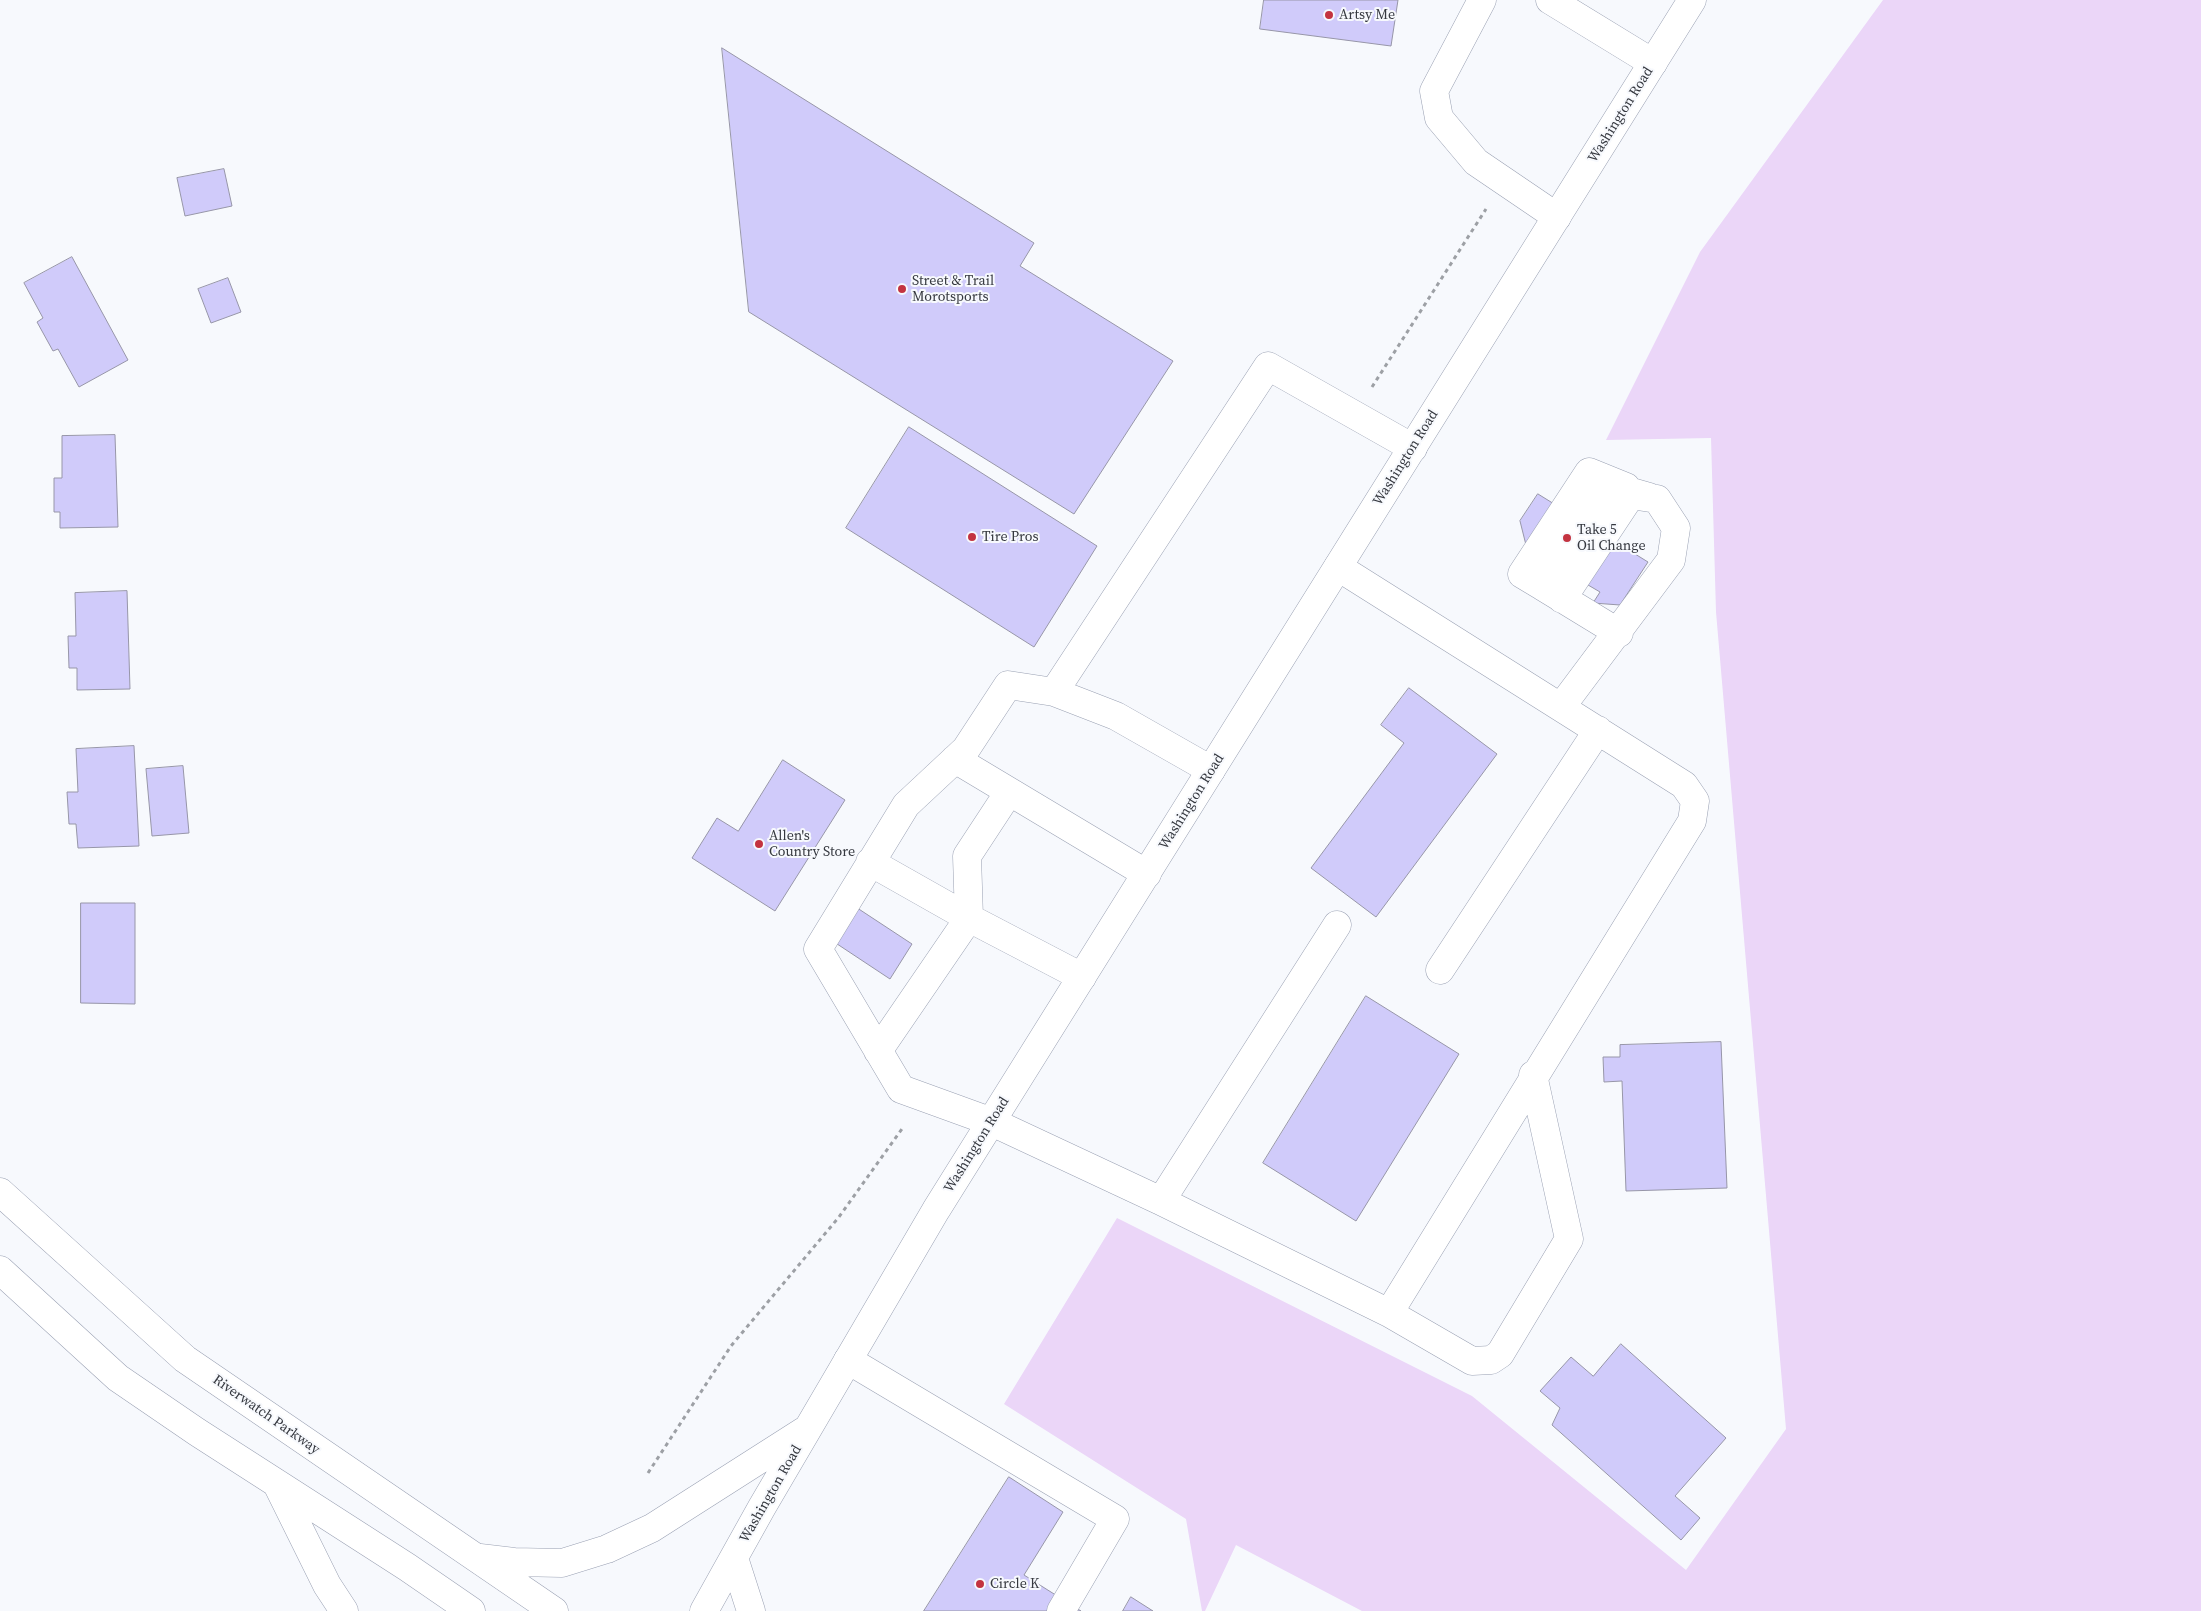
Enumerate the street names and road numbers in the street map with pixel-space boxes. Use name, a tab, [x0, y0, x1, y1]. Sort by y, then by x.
street label: Washington Road	[1585, 64, 1657, 166]
street label: Washington Road	[1370, 407, 1442, 509]
street label: Washington Road	[1156, 751, 1228, 853]
street label: Washington Road	[941, 1094, 1013, 1196]
street label: Riverwatch Parkway	[209, 1372, 323, 1458]
street label: Washington Road	[736, 1442, 806, 1546]

